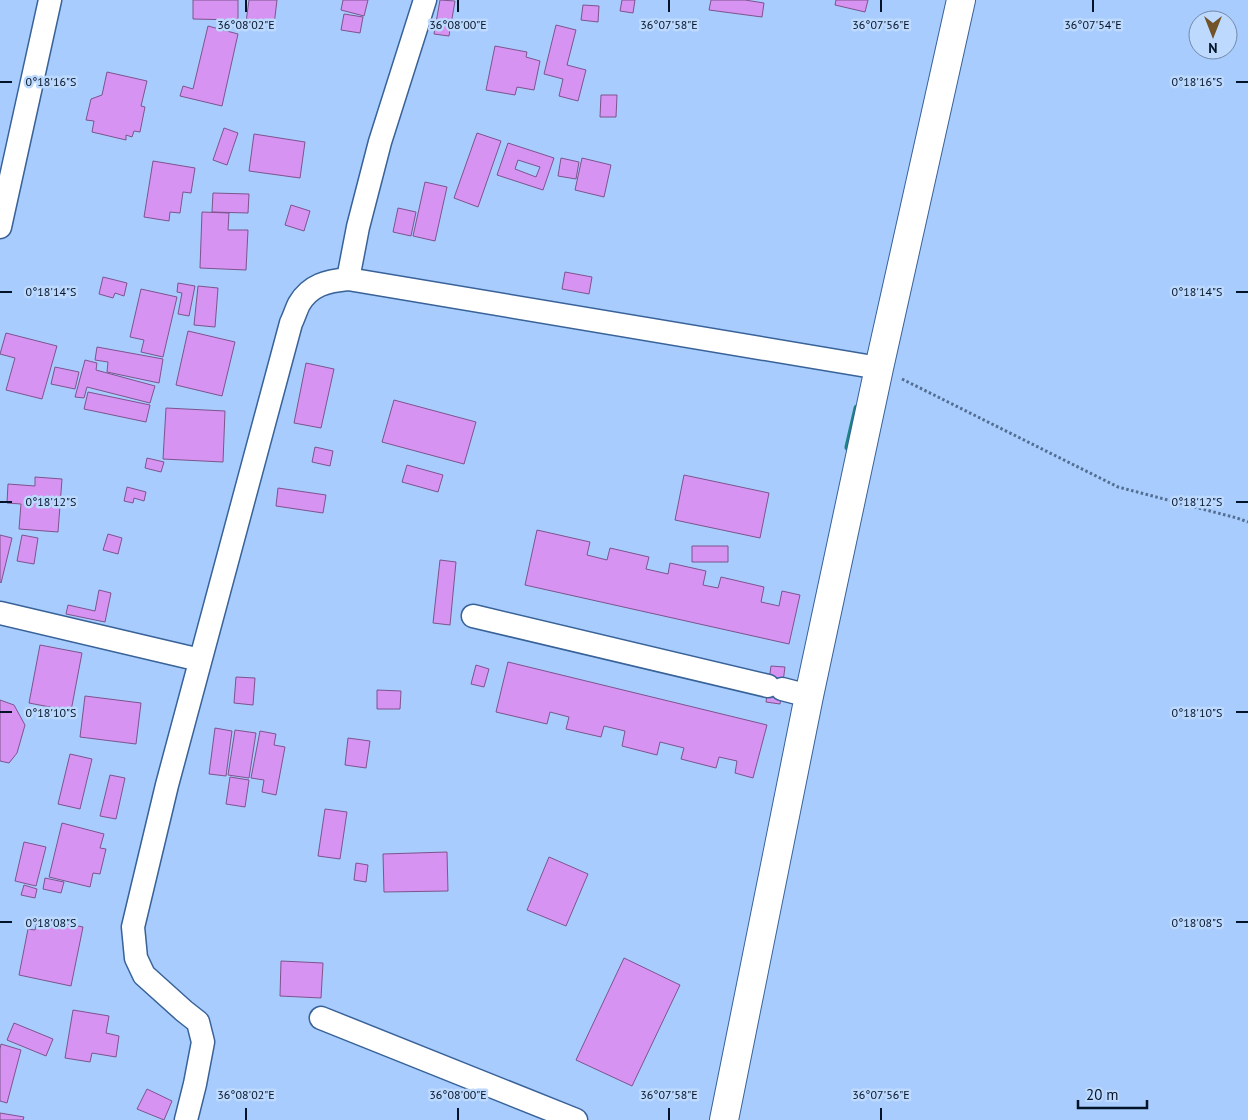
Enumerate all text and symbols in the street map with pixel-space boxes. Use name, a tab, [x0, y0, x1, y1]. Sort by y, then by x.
north arrow	[1188, 10, 1238, 60]
text: 36°08'02"E	[217, 17, 275, 32]
text: 36°08'00"E	[429, 17, 487, 32]
text: 36°07'58"E	[640, 17, 698, 32]
text: 36°07'56"E	[852, 17, 910, 32]
text: 36°07'54"E	[1064, 17, 1122, 32]
text: N	[1208, 39, 1218, 57]
text: 0°18'16"S	[26, 74, 76, 89]
text: 0°18'16"S	[1172, 74, 1222, 89]
text: 0°18'14"S	[26, 284, 76, 299]
text: 0°18'14"S	[1172, 284, 1222, 299]
text: 0°18'12"S	[26, 494, 76, 509]
text: 0°18'12"S	[1172, 494, 1222, 509]
text: 0°18'10"S	[26, 705, 76, 720]
text: 0°18'10"S	[1172, 705, 1222, 720]
text: 0°18'08"S	[26, 915, 76, 930]
text: 0°18'08"S	[1172, 915, 1222, 930]
scale bar	[1078, 1078, 1147, 1110]
text: 20 m	[1086, 1085, 1119, 1104]
text: 36°08'02"E	[217, 1087, 275, 1102]
text: 36°08'00"E	[429, 1087, 487, 1102]
text: 36°07'58"E	[640, 1087, 698, 1102]
text: 36°07'56"E	[852, 1087, 910, 1102]

